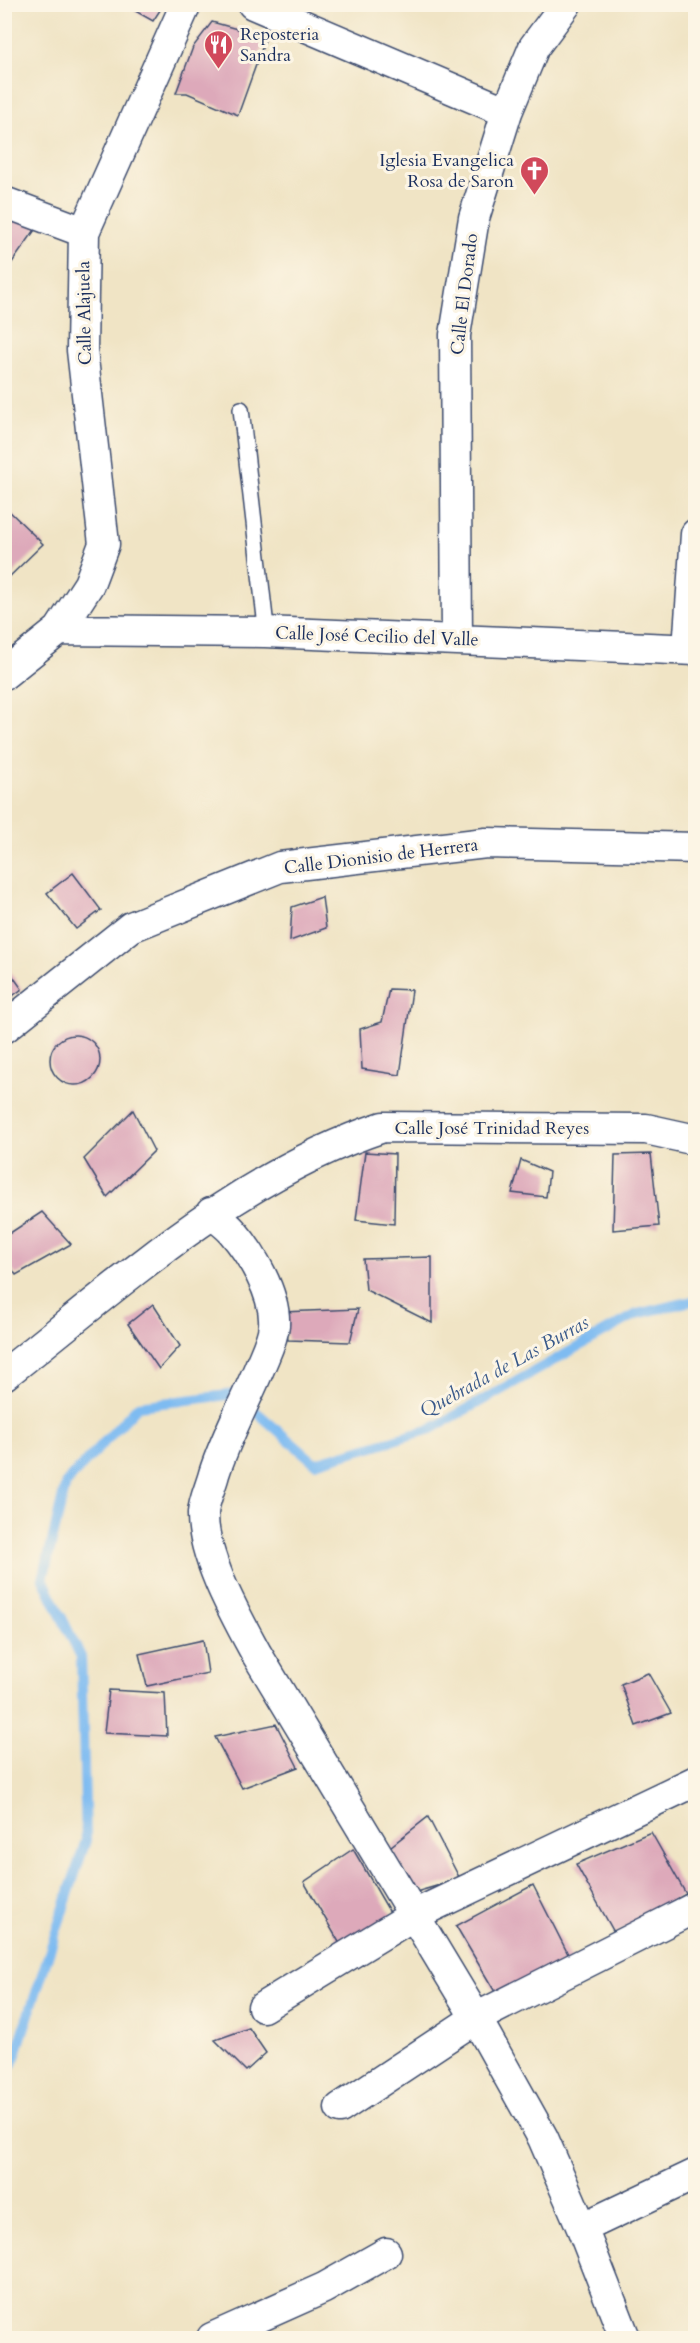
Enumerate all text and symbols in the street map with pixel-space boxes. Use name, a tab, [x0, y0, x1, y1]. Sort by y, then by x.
place label: Reposteria Sandra	[240, 22, 319, 68]
restaurant icon: Reposteria Sandra	[203, 28, 235, 70]
place label: Iglesia Evangelica Rosa de Saron	[379, 148, 515, 194]
church icon: Iglesia Evangelica Rosa de Saron	[519, 154, 551, 196]
street label: Calle El Dorado	[445, 232, 484, 356]
street label: Calle Alajuela	[71, 260, 98, 365]
street label: Calle José Cecilio del Valle	[275, 620, 479, 653]
street label: Calle Dionisio de Herrera	[283, 832, 480, 881]
street label: Calle José Trinidad Reyes	[395, 1116, 589, 1141]
water label: Quebrada de Las Burras	[415, 1309, 594, 1424]

